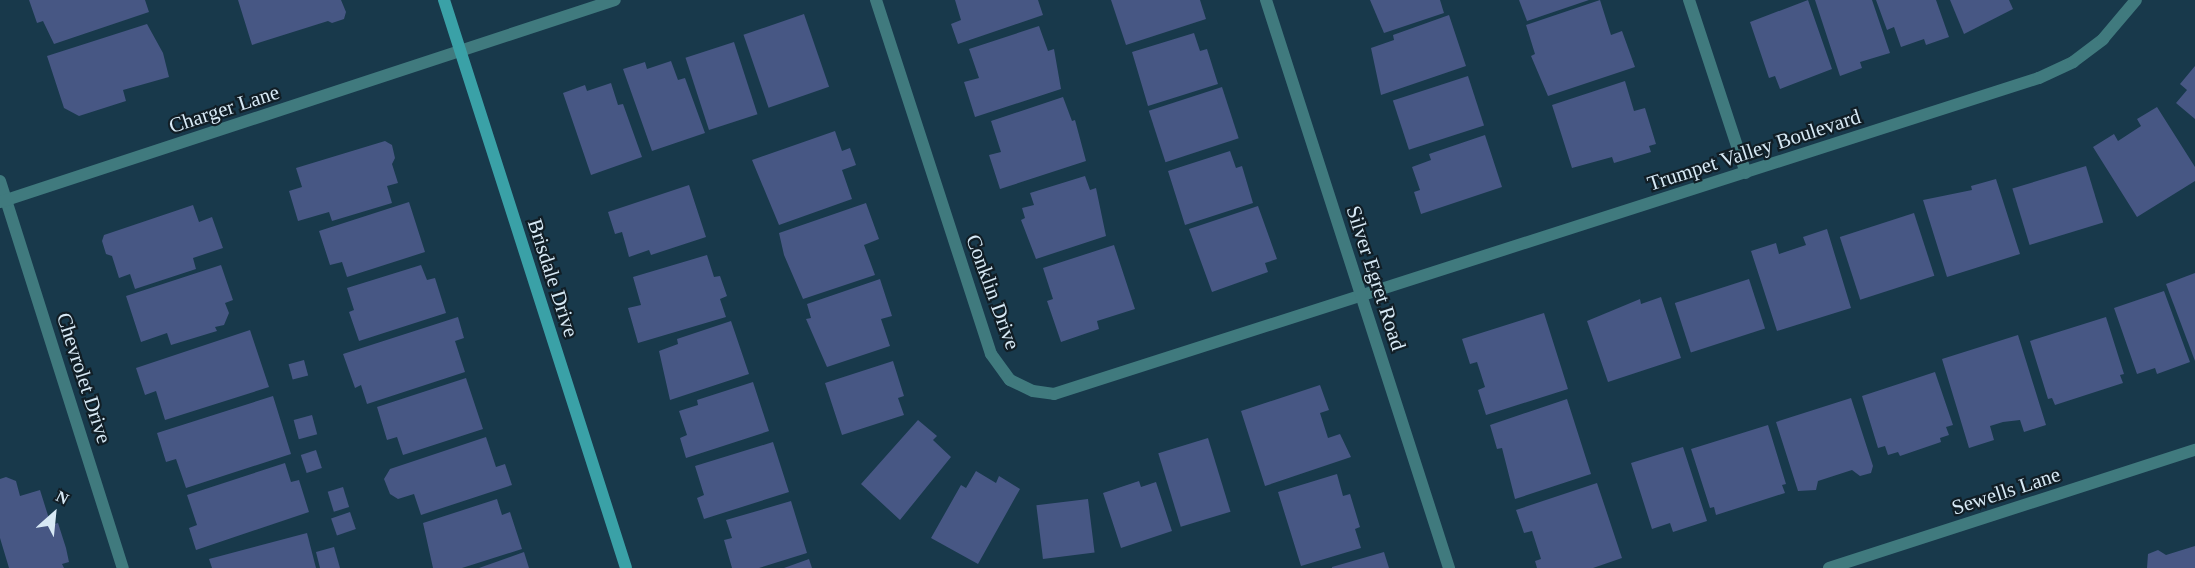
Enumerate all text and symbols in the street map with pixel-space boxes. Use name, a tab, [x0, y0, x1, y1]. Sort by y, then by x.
street label: Charger Lane	[166, 79, 282, 139]
street label: Trumpet Valley Boulevard	[1644, 104, 1864, 196]
street label: Silver Egret Road	[1341, 203, 1411, 353]
street label: Brisdale Drive	[522, 216, 584, 340]
street label: Conklin Drive	[961, 231, 1025, 353]
street label: Chevrolet Drive	[51, 309, 117, 447]
street label: Sewells Lane	[1949, 462, 2063, 520]
north arrow	[24, 484, 84, 544]
text: N	[53, 487, 71, 508]

